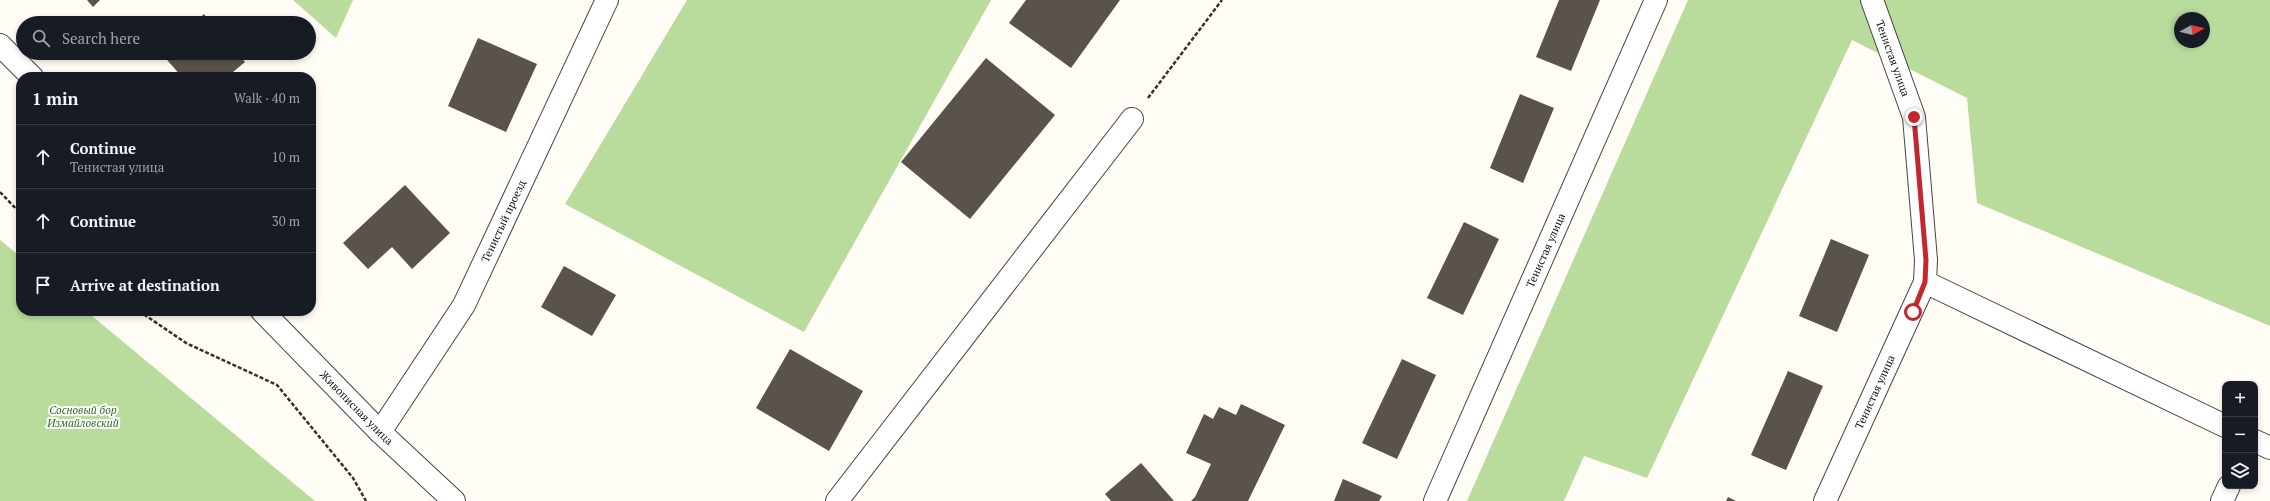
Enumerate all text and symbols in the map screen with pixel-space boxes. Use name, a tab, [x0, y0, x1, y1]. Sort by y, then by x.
north arrow	[2174, 12, 2210, 48]
search box	[16, 16, 316, 60]
street label: Тенистая улица	[1873, 18, 1913, 99]
icon: search	[30, 27, 52, 49]
text: Search here	[62, 28, 140, 48]
text: 1 min	[32, 87, 79, 110]
text: Walk · 40 m	[234, 89, 300, 107]
route end	[1905, 108, 1923, 126]
text: Continue	[70, 138, 136, 158]
icon: ahead	[32, 146, 54, 168]
text: 10 m	[272, 148, 300, 166]
text: Тенистая улица	[70, 158, 164, 176]
street label: Тенистый проезд	[478, 178, 529, 264]
icon: ahead	[32, 210, 54, 232]
street label: Тенистая улица	[1523, 210, 1568, 290]
text: Continue	[70, 211, 136, 231]
text: 30 m	[272, 212, 300, 230]
icon: arrive	[32, 274, 54, 296]
text: Arrive at destination	[70, 275, 220, 295]
route start	[1904, 303, 1922, 321]
street label: Тенистая улица	[1852, 352, 1898, 431]
street label: Живописная улица	[317, 367, 396, 448]
map controls	[2222, 381, 2258, 489]
button: +	[2222, 381, 2258, 417]
park label: Сосновый бор Измайловский	[46, 403, 119, 430]
button: −	[2222, 417, 2258, 453]
button: layers	[2222, 453, 2258, 489]

